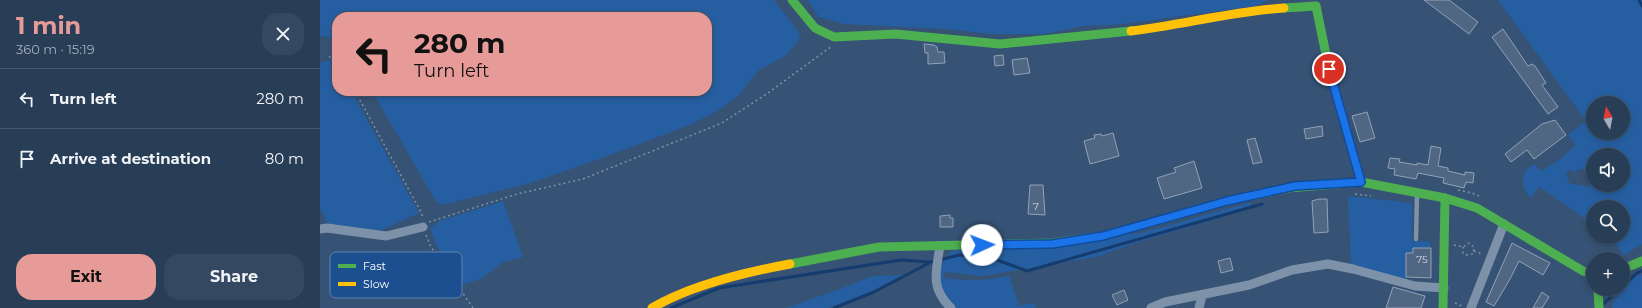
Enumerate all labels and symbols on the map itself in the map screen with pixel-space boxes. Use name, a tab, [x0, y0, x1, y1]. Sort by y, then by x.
pin	[1312, 52, 1346, 86]
north arrow	[1586, 96, 1630, 140]
house number: 7	[1033, 200, 1039, 213]
position arrow	[961, 224, 1003, 266]
legend	[330, 252, 462, 298]
house number: 75	[1416, 253, 1428, 266]
text: Fast	[363, 259, 387, 273]
text: Slow	[363, 277, 389, 291]

